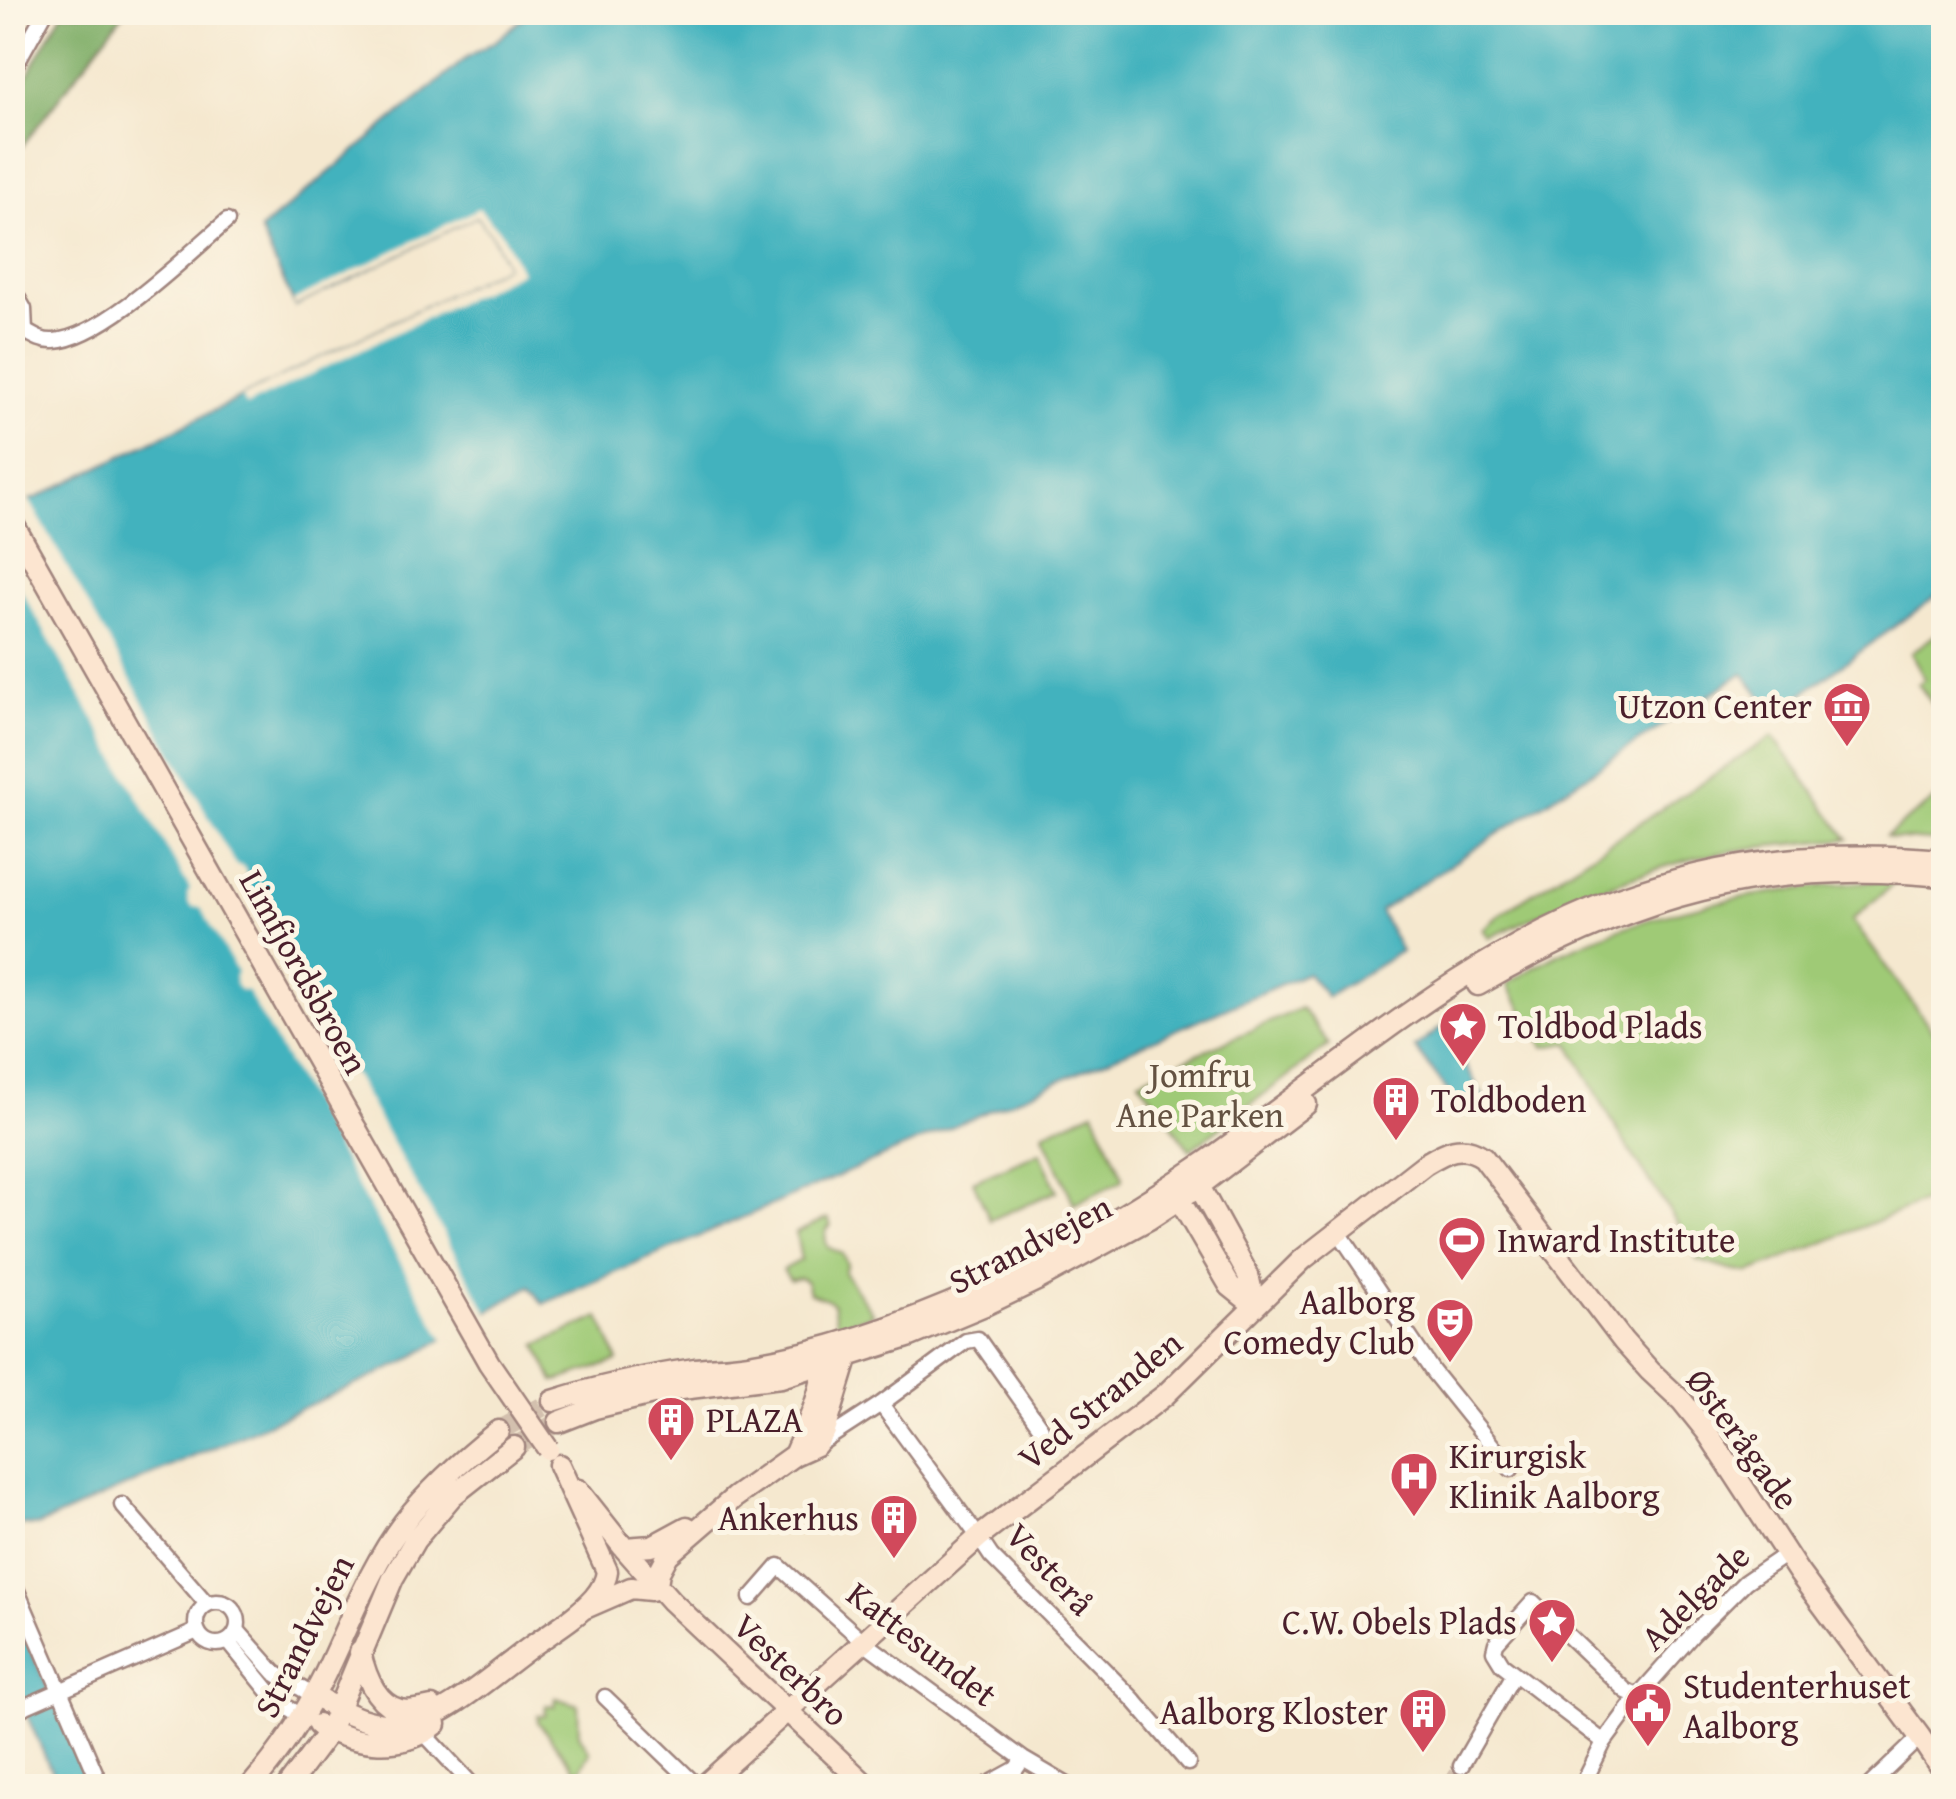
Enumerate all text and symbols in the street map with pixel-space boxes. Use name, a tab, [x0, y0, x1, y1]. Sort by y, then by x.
place label: Utzon Center	[1618, 680, 1812, 731]
museum icon: Utzon Center	[1821, 680, 1873, 748]
street label: Limfjordsbroen	[227, 860, 382, 1083]
place icon: Toldbod Plads	[1437, 1000, 1489, 1068]
place label: Toldbod Plads	[1498, 1000, 1703, 1051]
park label: Jomfru Ane Parken	[1116, 1049, 1284, 1140]
building icon: Toldboden	[1370, 1074, 1422, 1142]
place label: Toldboden	[1431, 1074, 1587, 1125]
street label: Strandvejen	[939, 1181, 1120, 1306]
sports icon: Inward Institute	[1436, 1214, 1488, 1282]
place label: Inward Institute	[1497, 1214, 1735, 1265]
place label: Aalborg Comedy Club	[1223, 1276, 1416, 1367]
theatre icon: Aalborg Comedy Club	[1424, 1296, 1476, 1364]
street label: Ved Stranden	[1007, 1317, 1193, 1482]
street label: Østerågade	[1675, 1357, 1812, 1520]
building icon: PLAZA	[645, 1394, 697, 1462]
place label: PLAZA	[706, 1394, 803, 1445]
place label: Kirurgisk Klinik Aalborg	[1449, 1430, 1660, 1521]
hospital icon: Kirurgisk Klinik Aalborg	[1388, 1450, 1440, 1518]
place label: Ankerhus	[718, 1492, 859, 1543]
building icon: Ankerhus	[868, 1492, 920, 1560]
street label: Vesterå	[994, 1511, 1107, 1627]
street label: Adelgade	[1628, 1531, 1761, 1662]
street label: Strandvejen	[241, 1545, 367, 1726]
street label: Kattesundet	[836, 1569, 1008, 1719]
place label: C.W. Obels Plads	[1282, 1596, 1517, 1647]
place icon: C.W. Obels Plads	[1526, 1596, 1578, 1664]
street label: Vesterbro	[722, 1601, 861, 1738]
place label: Studenterhuset Aalborg	[1683, 1660, 1911, 1751]
public building icon: Studenterhuset Aalborg	[1622, 1680, 1674, 1748]
place label: Aalborg Kloster	[1159, 1686, 1388, 1737]
building icon: Aalborg Kloster	[1397, 1686, 1449, 1754]

